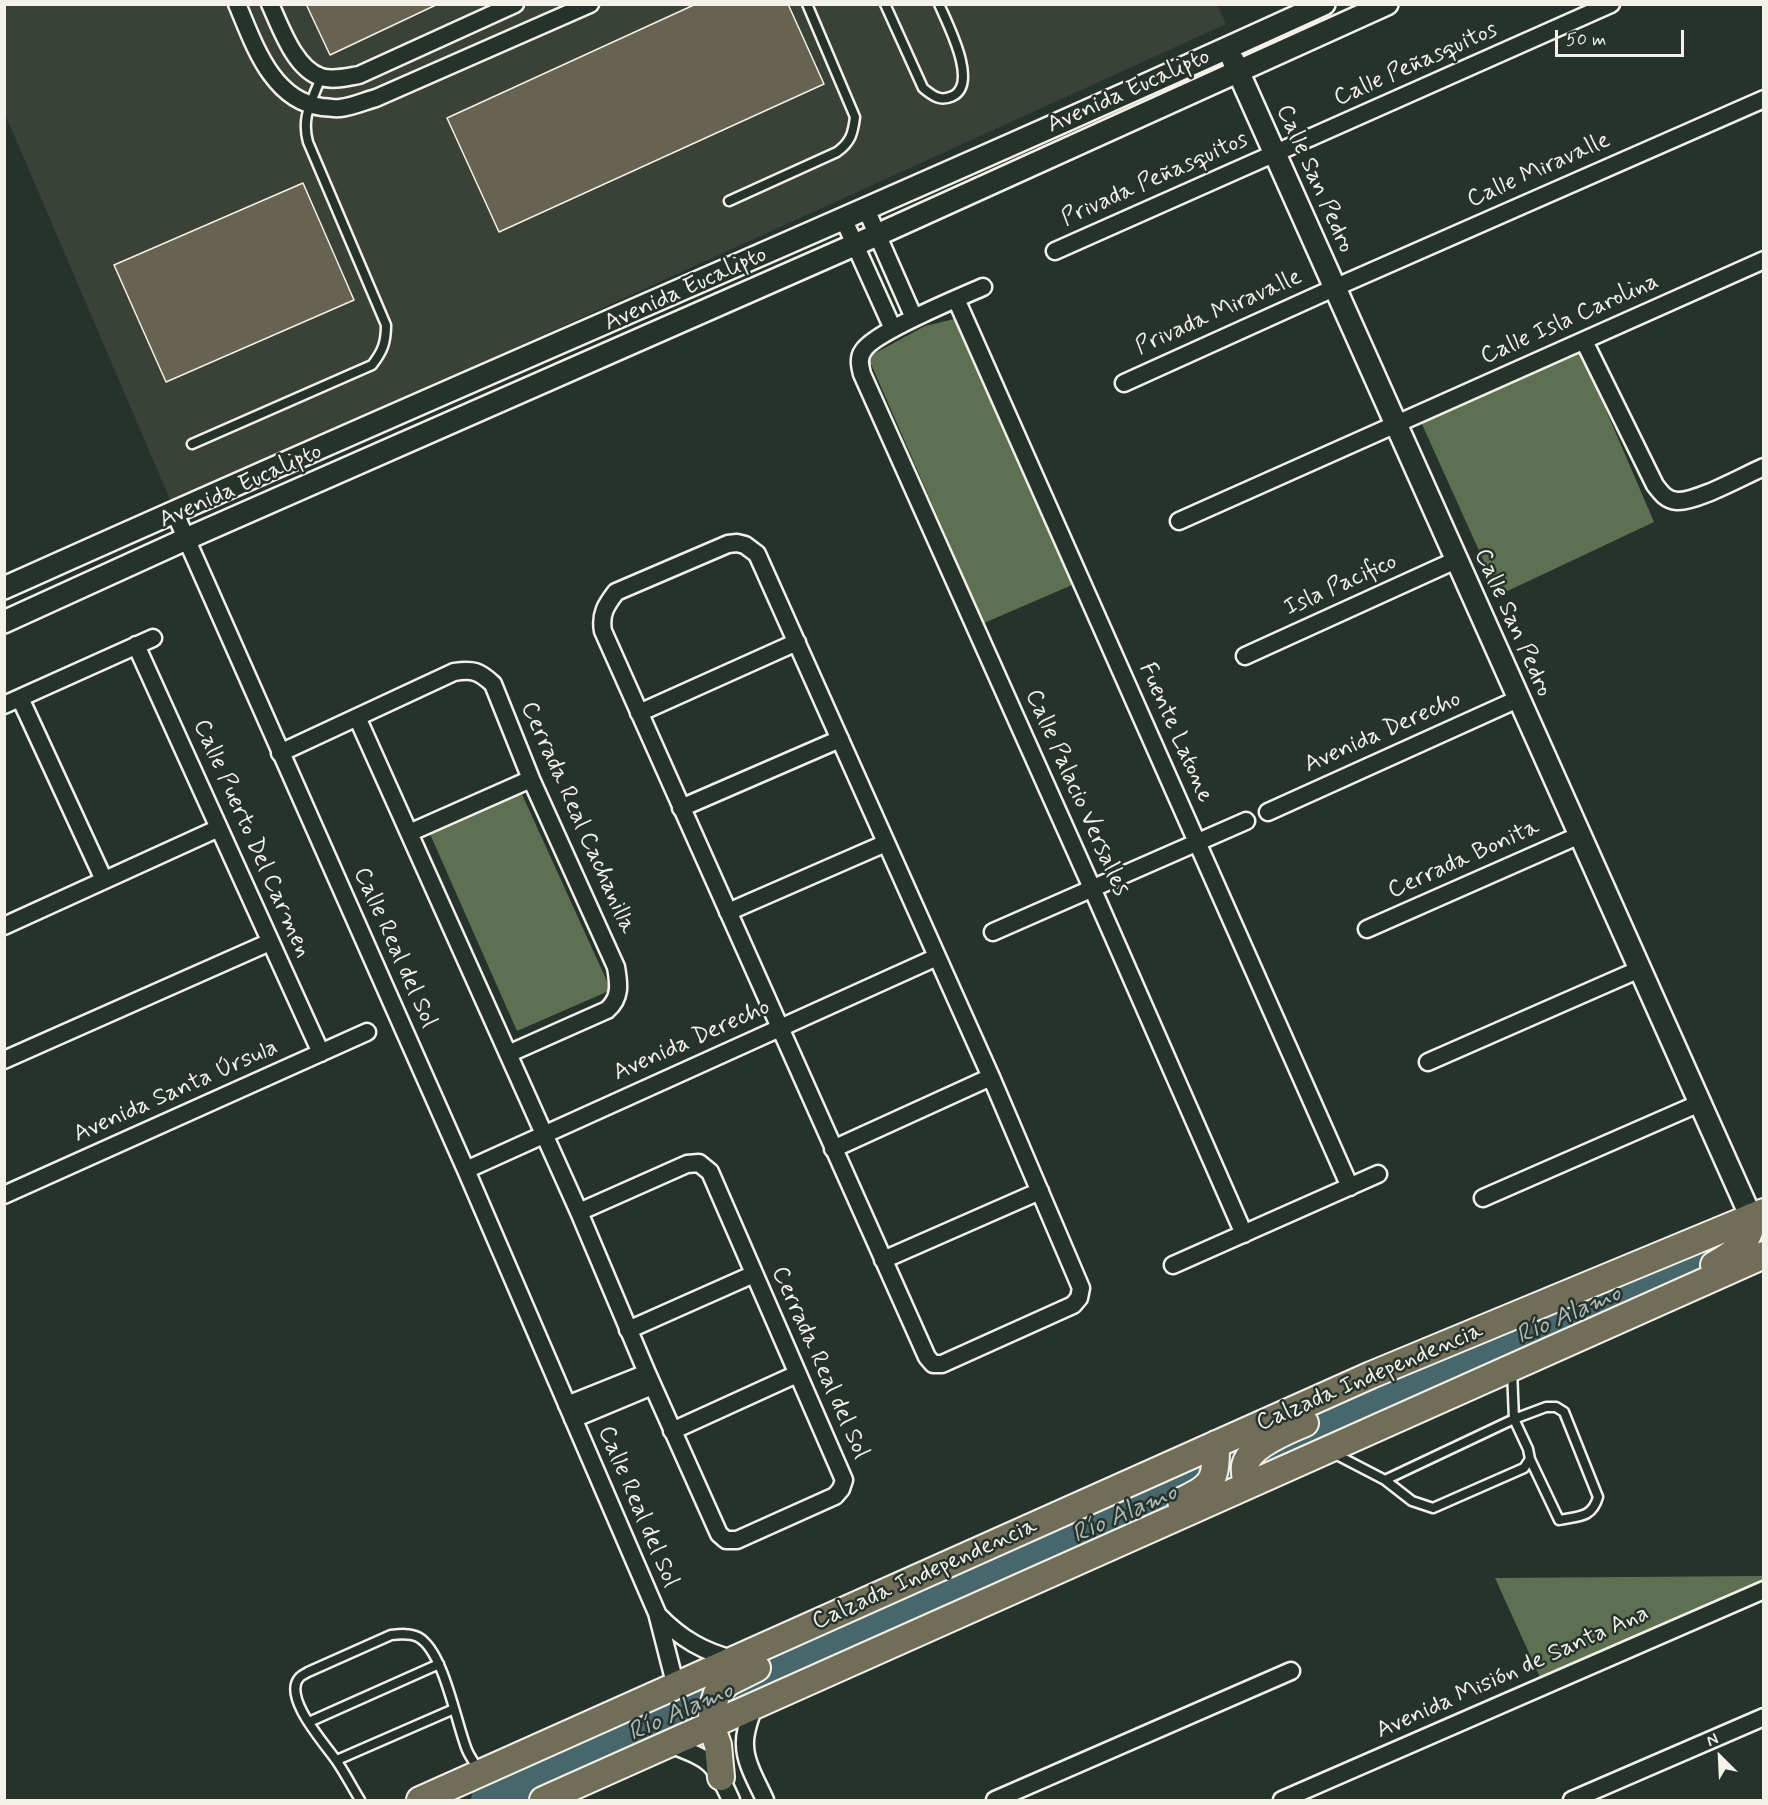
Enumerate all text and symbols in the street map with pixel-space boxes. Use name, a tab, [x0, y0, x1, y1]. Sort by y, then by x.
street label: Calle Peñasquitos	[1330, 16, 1502, 114]
scale bar	[1558, 18, 1687, 56]
text: 50 m	[1566, 28, 1606, 52]
street label: Avenida Eucalipto	[1043, 43, 1215, 141]
street label: Calle San Pedro	[1269, 101, 1359, 257]
street label: Privada Peñasquitos	[1057, 126, 1253, 234]
street label: Calle Miravalle	[1463, 127, 1615, 215]
street label: Avenida Eucalipto	[600, 241, 772, 339]
street label: Privada Miravalle	[1131, 263, 1307, 363]
street label: Calle Isla Carolina	[1477, 268, 1663, 372]
street label: Avenida Eucalipto	[155, 438, 327, 536]
street label: Calle San Pedro	[1467, 545, 1557, 701]
street label: Isla Pacifico	[1280, 548, 1402, 624]
street label: Fuente Latone	[1131, 659, 1219, 807]
street label: Calle Palacio Versalles	[1018, 685, 1134, 901]
street label: Avenida Derecho	[1300, 686, 1466, 780]
street label: Cerrada Real Cachanilla	[513, 698, 641, 938]
street label: Calle Puerto Del Carmen	[185, 715, 317, 963]
street label: Cerrada Bonita	[1384, 814, 1544, 906]
street label: Calle Real del Sol	[346, 863, 442, 1033]
street label: Avenida Derecho	[609, 994, 775, 1088]
street label: Avenida Santa Úrsula	[69, 1034, 283, 1150]
street label: Cerrada Real del Sol	[764, 1262, 874, 1464]
water label: Río Alamo	[1512, 1279, 1626, 1353]
street label: Calzada Independencia	[1252, 1317, 1488, 1439]
street label: Calle Real del Sol	[590, 1422, 684, 1592]
water label: Río Alamo	[1068, 1478, 1182, 1552]
street label: Calzada Independencia	[808, 1512, 1042, 1638]
street label: Avenida Misión de Santa Ana	[1372, 1600, 1654, 1746]
water label: Río Alamo	[624, 1676, 738, 1750]
north arrow	[1690, 1727, 1750, 1787]
text: N	[1703, 1728, 1722, 1752]

